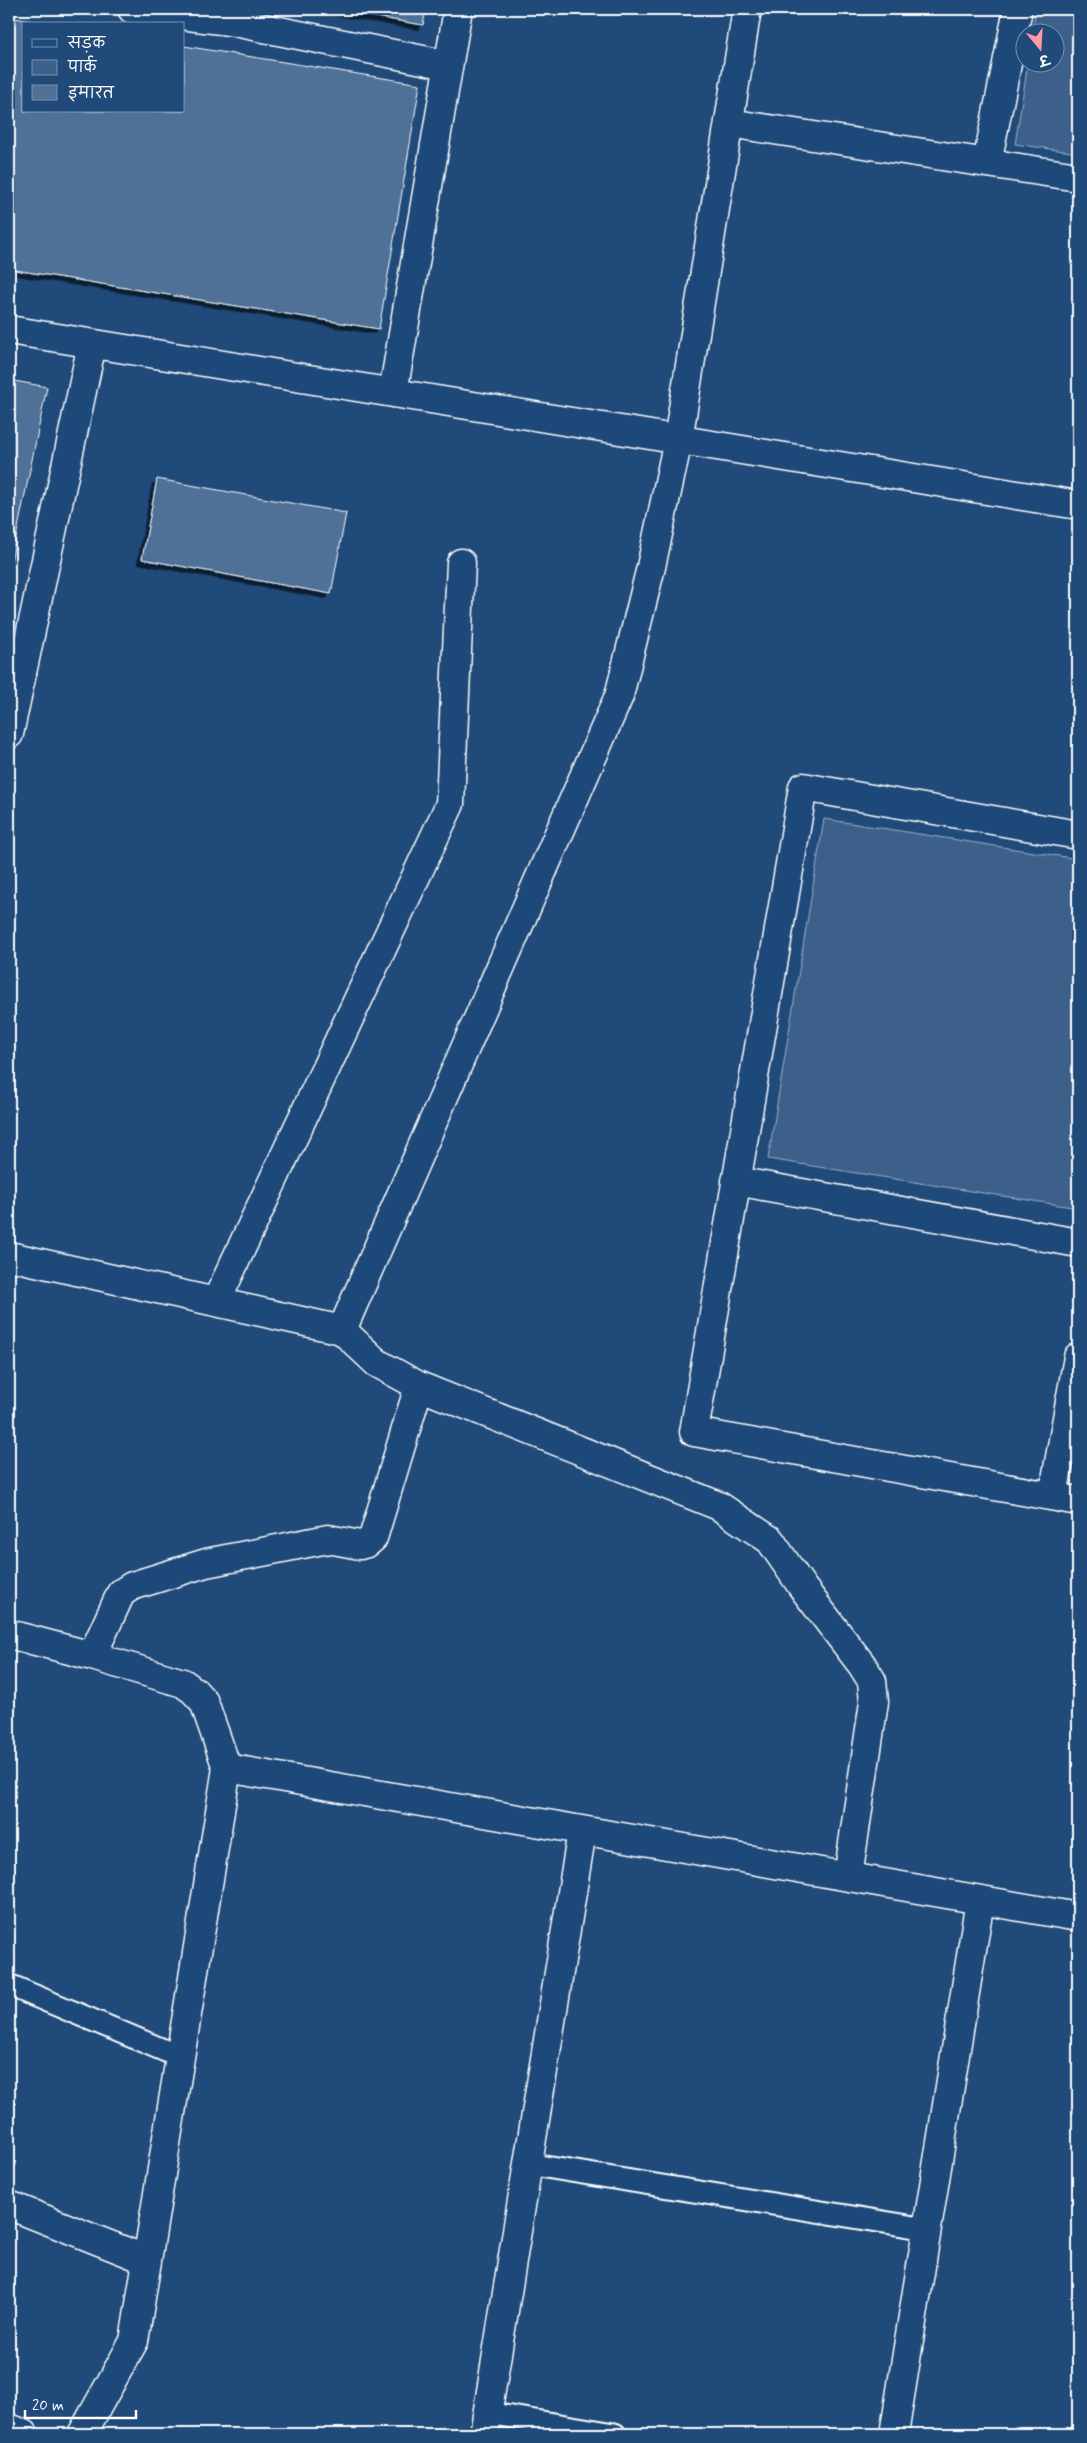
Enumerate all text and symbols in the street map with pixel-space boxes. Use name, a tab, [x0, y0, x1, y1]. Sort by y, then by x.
legend	[22, 22, 185, 112]
north arrow	[1014, 22, 1064, 72]
text: सड़क	[67, 34, 106, 54]
text: उ	[1035, 49, 1053, 70]
text: पार्क	[67, 55, 98, 78]
text: इमारत	[68, 84, 115, 104]
scale bar	[25, 2388, 136, 2420]
text: 20 m	[32, 2396, 64, 2416]

